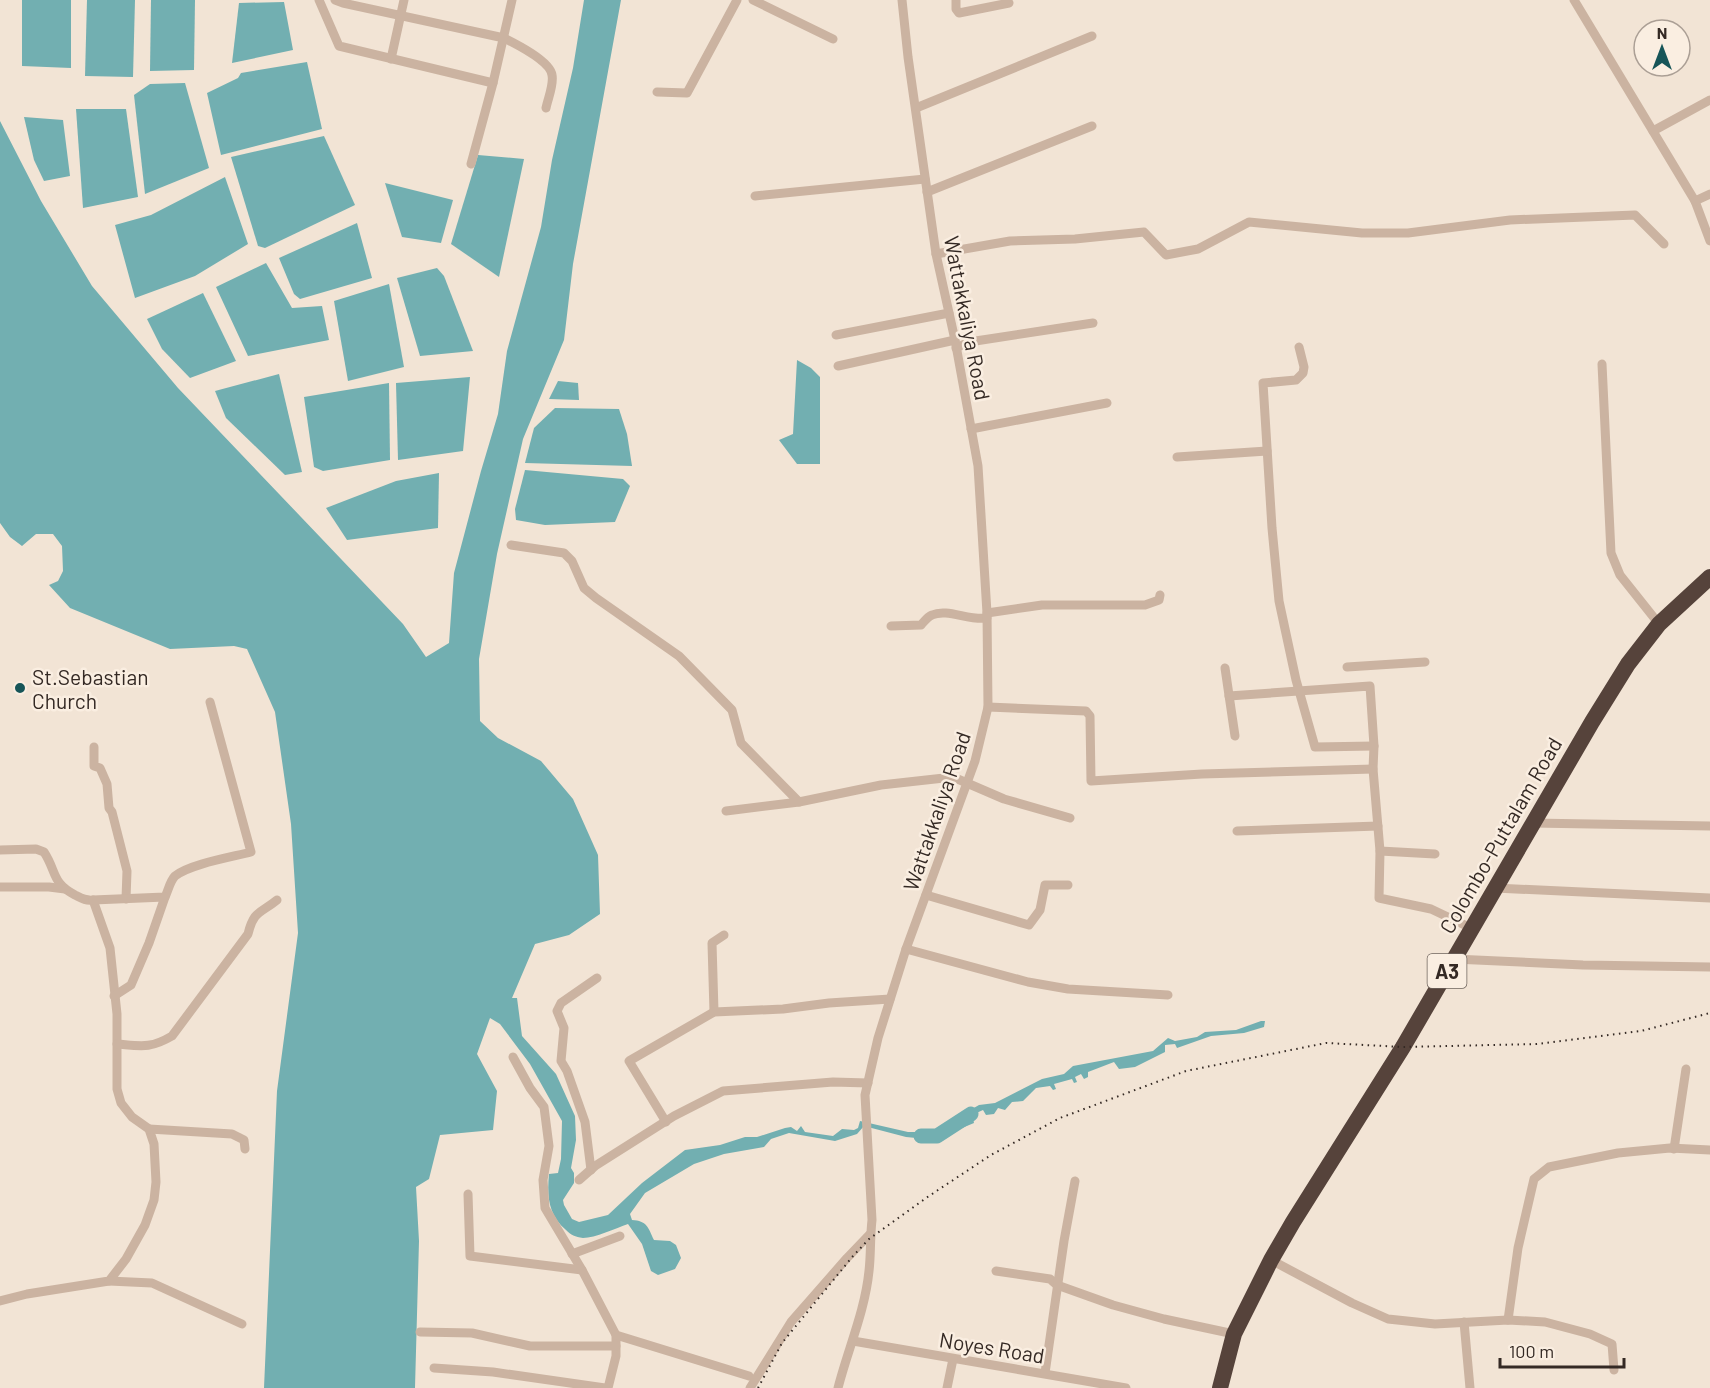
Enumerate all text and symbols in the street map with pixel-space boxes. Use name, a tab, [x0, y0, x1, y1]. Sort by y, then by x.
north arrow	[1632, 18, 1692, 78]
text: N	[1657, 23, 1667, 42]
street label: Wattakkaliya Road	[940, 234, 996, 402]
place label: St.Sebastian Church	[32, 664, 149, 713]
marker: St.Sebastian Church	[13, 681, 27, 695]
street label: Wattakkaliya Road	[897, 728, 975, 894]
street label: Colombo-Puttalam Road	[1434, 733, 1566, 937]
road number: A3	[1428, 954, 1466, 988]
street label: Noyes Road	[938, 1326, 1046, 1368]
scale bar	[1500, 1331, 1624, 1369]
text: 100 m	[1509, 1340, 1554, 1362]

